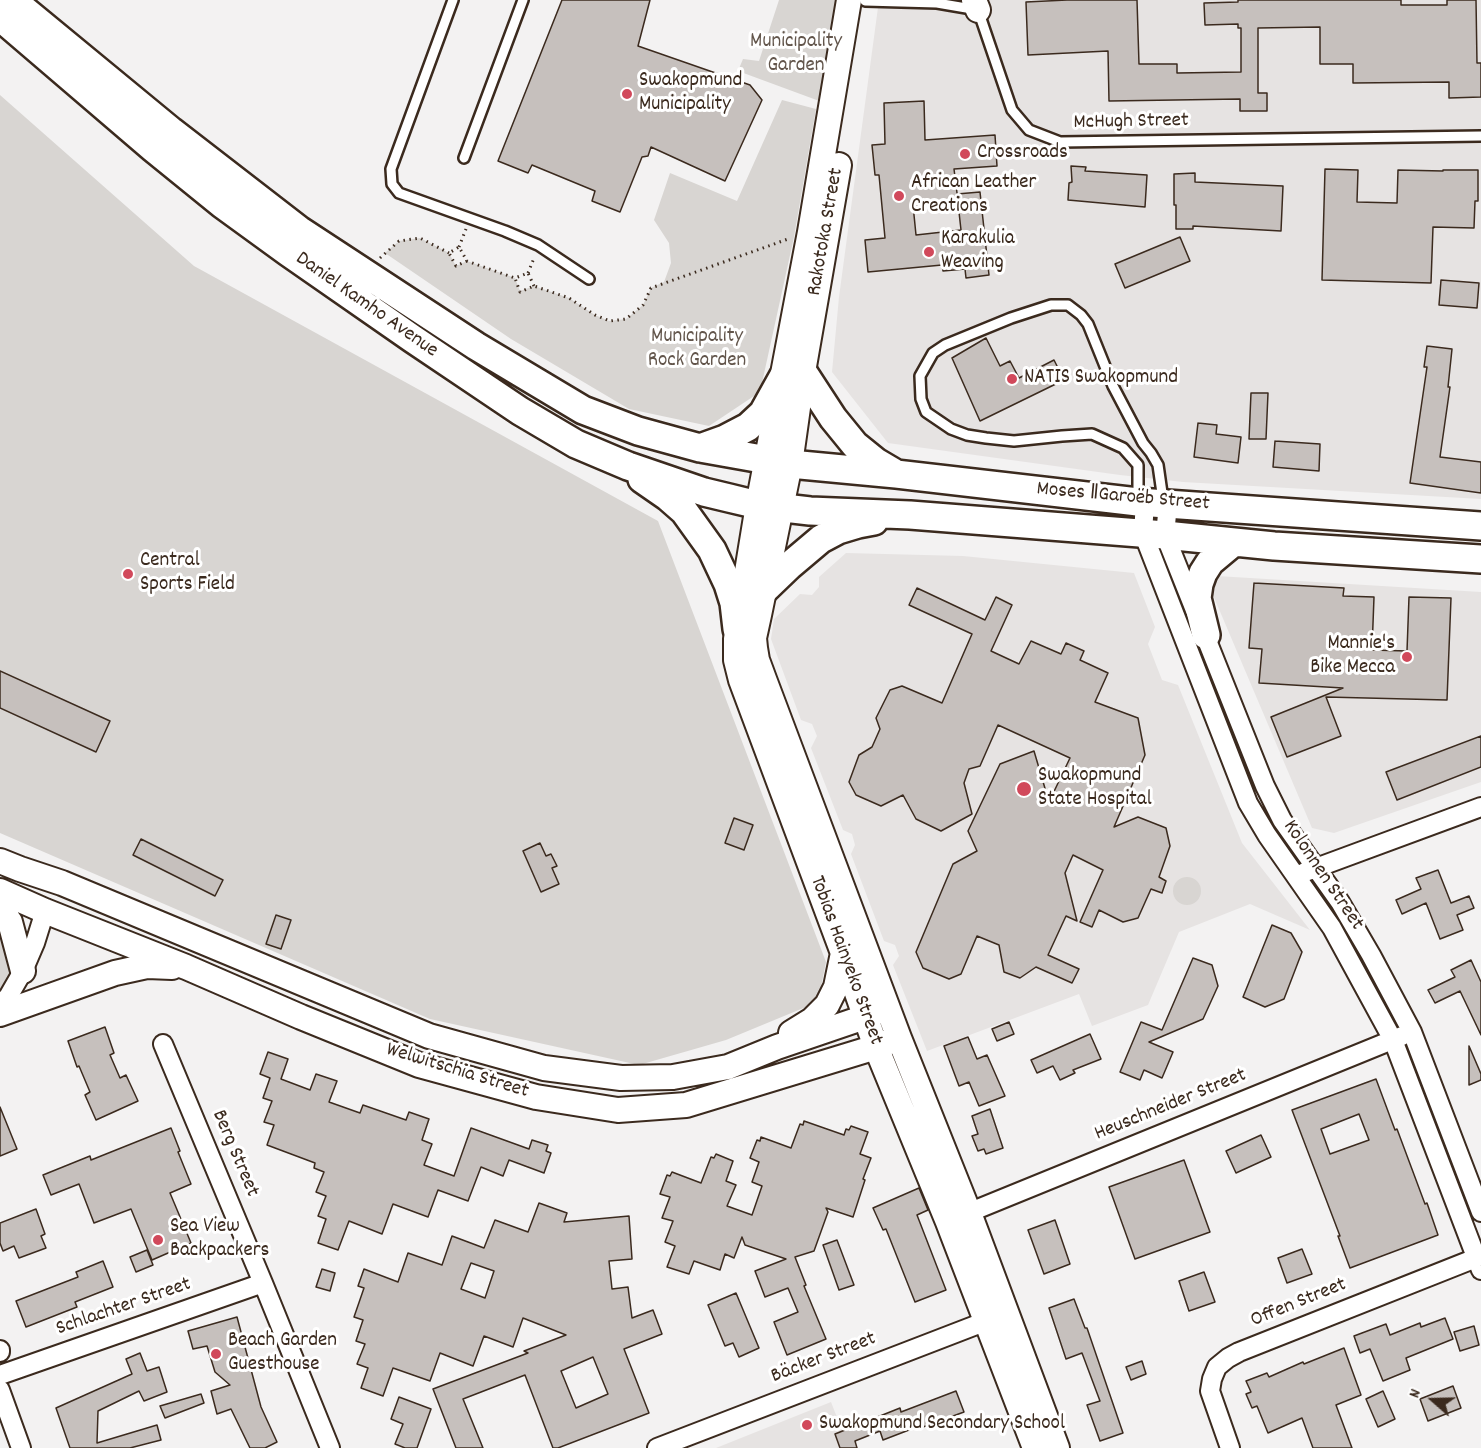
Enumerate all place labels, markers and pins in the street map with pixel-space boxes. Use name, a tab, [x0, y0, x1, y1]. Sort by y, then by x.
place label: Swakopmund Municipality	[639, 69, 742, 119]
marker: Swakopmund Municipality	[620, 87, 634, 101]
place label: Crossroads	[977, 141, 1068, 167]
marker: Crossroads	[958, 147, 972, 161]
place label: African Leather Creations	[911, 171, 1036, 221]
marker: African Leather Creations	[892, 189, 906, 203]
place label: Karakulia Weaving	[941, 227, 1015, 277]
marker: Karakulia Weaving	[922, 245, 936, 259]
place label: NATIS Swakopmund	[1024, 366, 1178, 392]
marker: NATIS Swakopmund	[1005, 372, 1019, 386]
place label: Central Sports Field	[140, 549, 235, 599]
marker: Central Sports Field	[121, 567, 135, 581]
place label: Mannie's Bike Mecca	[1310, 632, 1395, 682]
marker: Mannie's Bike Mecca	[1400, 650, 1414, 664]
place label: Swakopmund State Hospital	[1038, 764, 1152, 814]
marker: Swakopmund State Hospital	[1015, 780, 1033, 798]
place label: Sea View Backpackers	[170, 1215, 269, 1265]
marker: Sea View Backpackers	[151, 1233, 165, 1247]
place label: Beach Garden Guesthouse	[228, 1329, 337, 1379]
marker: Beach Garden Guesthouse	[209, 1347, 223, 1361]
place label: Swakopmund Secondary School	[819, 1412, 1065, 1438]
marker: Swakopmund Secondary School	[800, 1418, 814, 1432]

